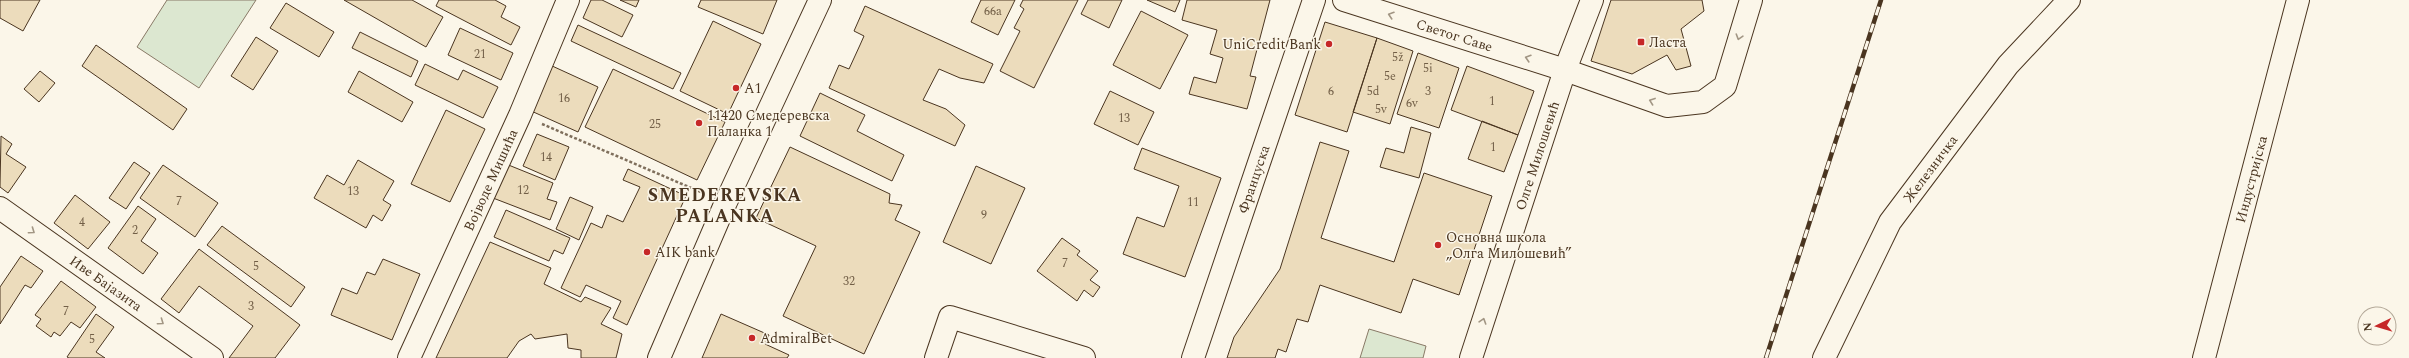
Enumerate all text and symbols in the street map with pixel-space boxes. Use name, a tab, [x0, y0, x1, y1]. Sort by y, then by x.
house number: 66a	[984, 2, 1002, 21]
one-way arrow	[1388, 11, 1395, 20]
street label: Светог Саве	[1414, 13, 1496, 57]
place label: Ласта	[1649, 32, 1687, 53]
place label: UniCredit Bank	[1222, 34, 1321, 55]
one-way arrow	[1735, 34, 1744, 41]
marker: Ласта	[1636, 37, 1646, 47]
marker: UniCredit Bank	[1324, 39, 1334, 49]
house number: 21	[474, 45, 486, 64]
house number: 5ž	[1392, 48, 1404, 67]
one-way arrow	[1525, 54, 1532, 63]
house number: 5i	[1423, 59, 1433, 78]
house number: 5e	[1384, 67, 1396, 86]
place label: A1	[744, 78, 762, 99]
house number: 6	[1328, 82, 1334, 101]
house number: 5d	[1367, 82, 1380, 101]
house number: 3	[1425, 82, 1431, 101]
marker: A1	[731, 83, 741, 93]
house number: 16	[558, 89, 570, 108]
house number: 1	[1489, 92, 1495, 111]
house number: 6v	[1406, 94, 1419, 113]
one-way arrow	[1649, 97, 1656, 106]
street label: Олге Милошевић	[1509, 98, 1565, 213]
house number: 5v	[1375, 100, 1388, 119]
place label: 11420 Смедеревска Паланка 1	[707, 105, 830, 142]
house number: 13	[1118, 109, 1130, 128]
house number: 25	[649, 115, 661, 134]
marker: 11420 Смедеревска Паланка 1	[694, 118, 704, 128]
street label: Војводе Мишића	[458, 125, 523, 234]
street label: Железничка	[1898, 130, 1963, 207]
street label: Индустријска	[2229, 133, 2273, 225]
house number: 1	[1490, 138, 1496, 157]
street label: Француска	[1232, 142, 1275, 216]
house number: 14	[540, 148, 552, 167]
house number: 12	[517, 181, 529, 200]
house number: 13	[347, 182, 359, 201]
district label: SMEDEREVSKA PALANKA	[648, 182, 802, 230]
house number: 7	[176, 192, 182, 211]
house number: 11	[1187, 193, 1199, 212]
house number: 9	[981, 206, 987, 225]
house number: 4	[79, 213, 85, 232]
house number: 2	[132, 221, 138, 240]
one-way arrow	[28, 226, 35, 233]
place label: Основна школа „Олга Милошевић”	[1446, 227, 1572, 264]
marker: Основна школа „Олга Милошевић”	[1433, 240, 1443, 250]
place label: AIK bank	[655, 242, 715, 263]
marker: AIK bank	[642, 247, 652, 257]
street label: Иве Бајазита	[65, 250, 147, 316]
house number: 7	[1062, 254, 1068, 273]
house number: 5	[253, 257, 259, 276]
house number: 32	[843, 272, 855, 291]
house number: 3	[248, 297, 254, 316]
house number: 7	[63, 302, 69, 321]
north arrow	[2357, 306, 2397, 346]
one-way arrow	[157, 317, 164, 325]
one-way arrow	[1478, 318, 1487, 325]
text: N	[2359, 322, 2376, 332]
place label: AdmiralBet	[760, 328, 832, 349]
house number: 5	[89, 330, 95, 349]
marker: AdmiralBet	[747, 333, 757, 343]

